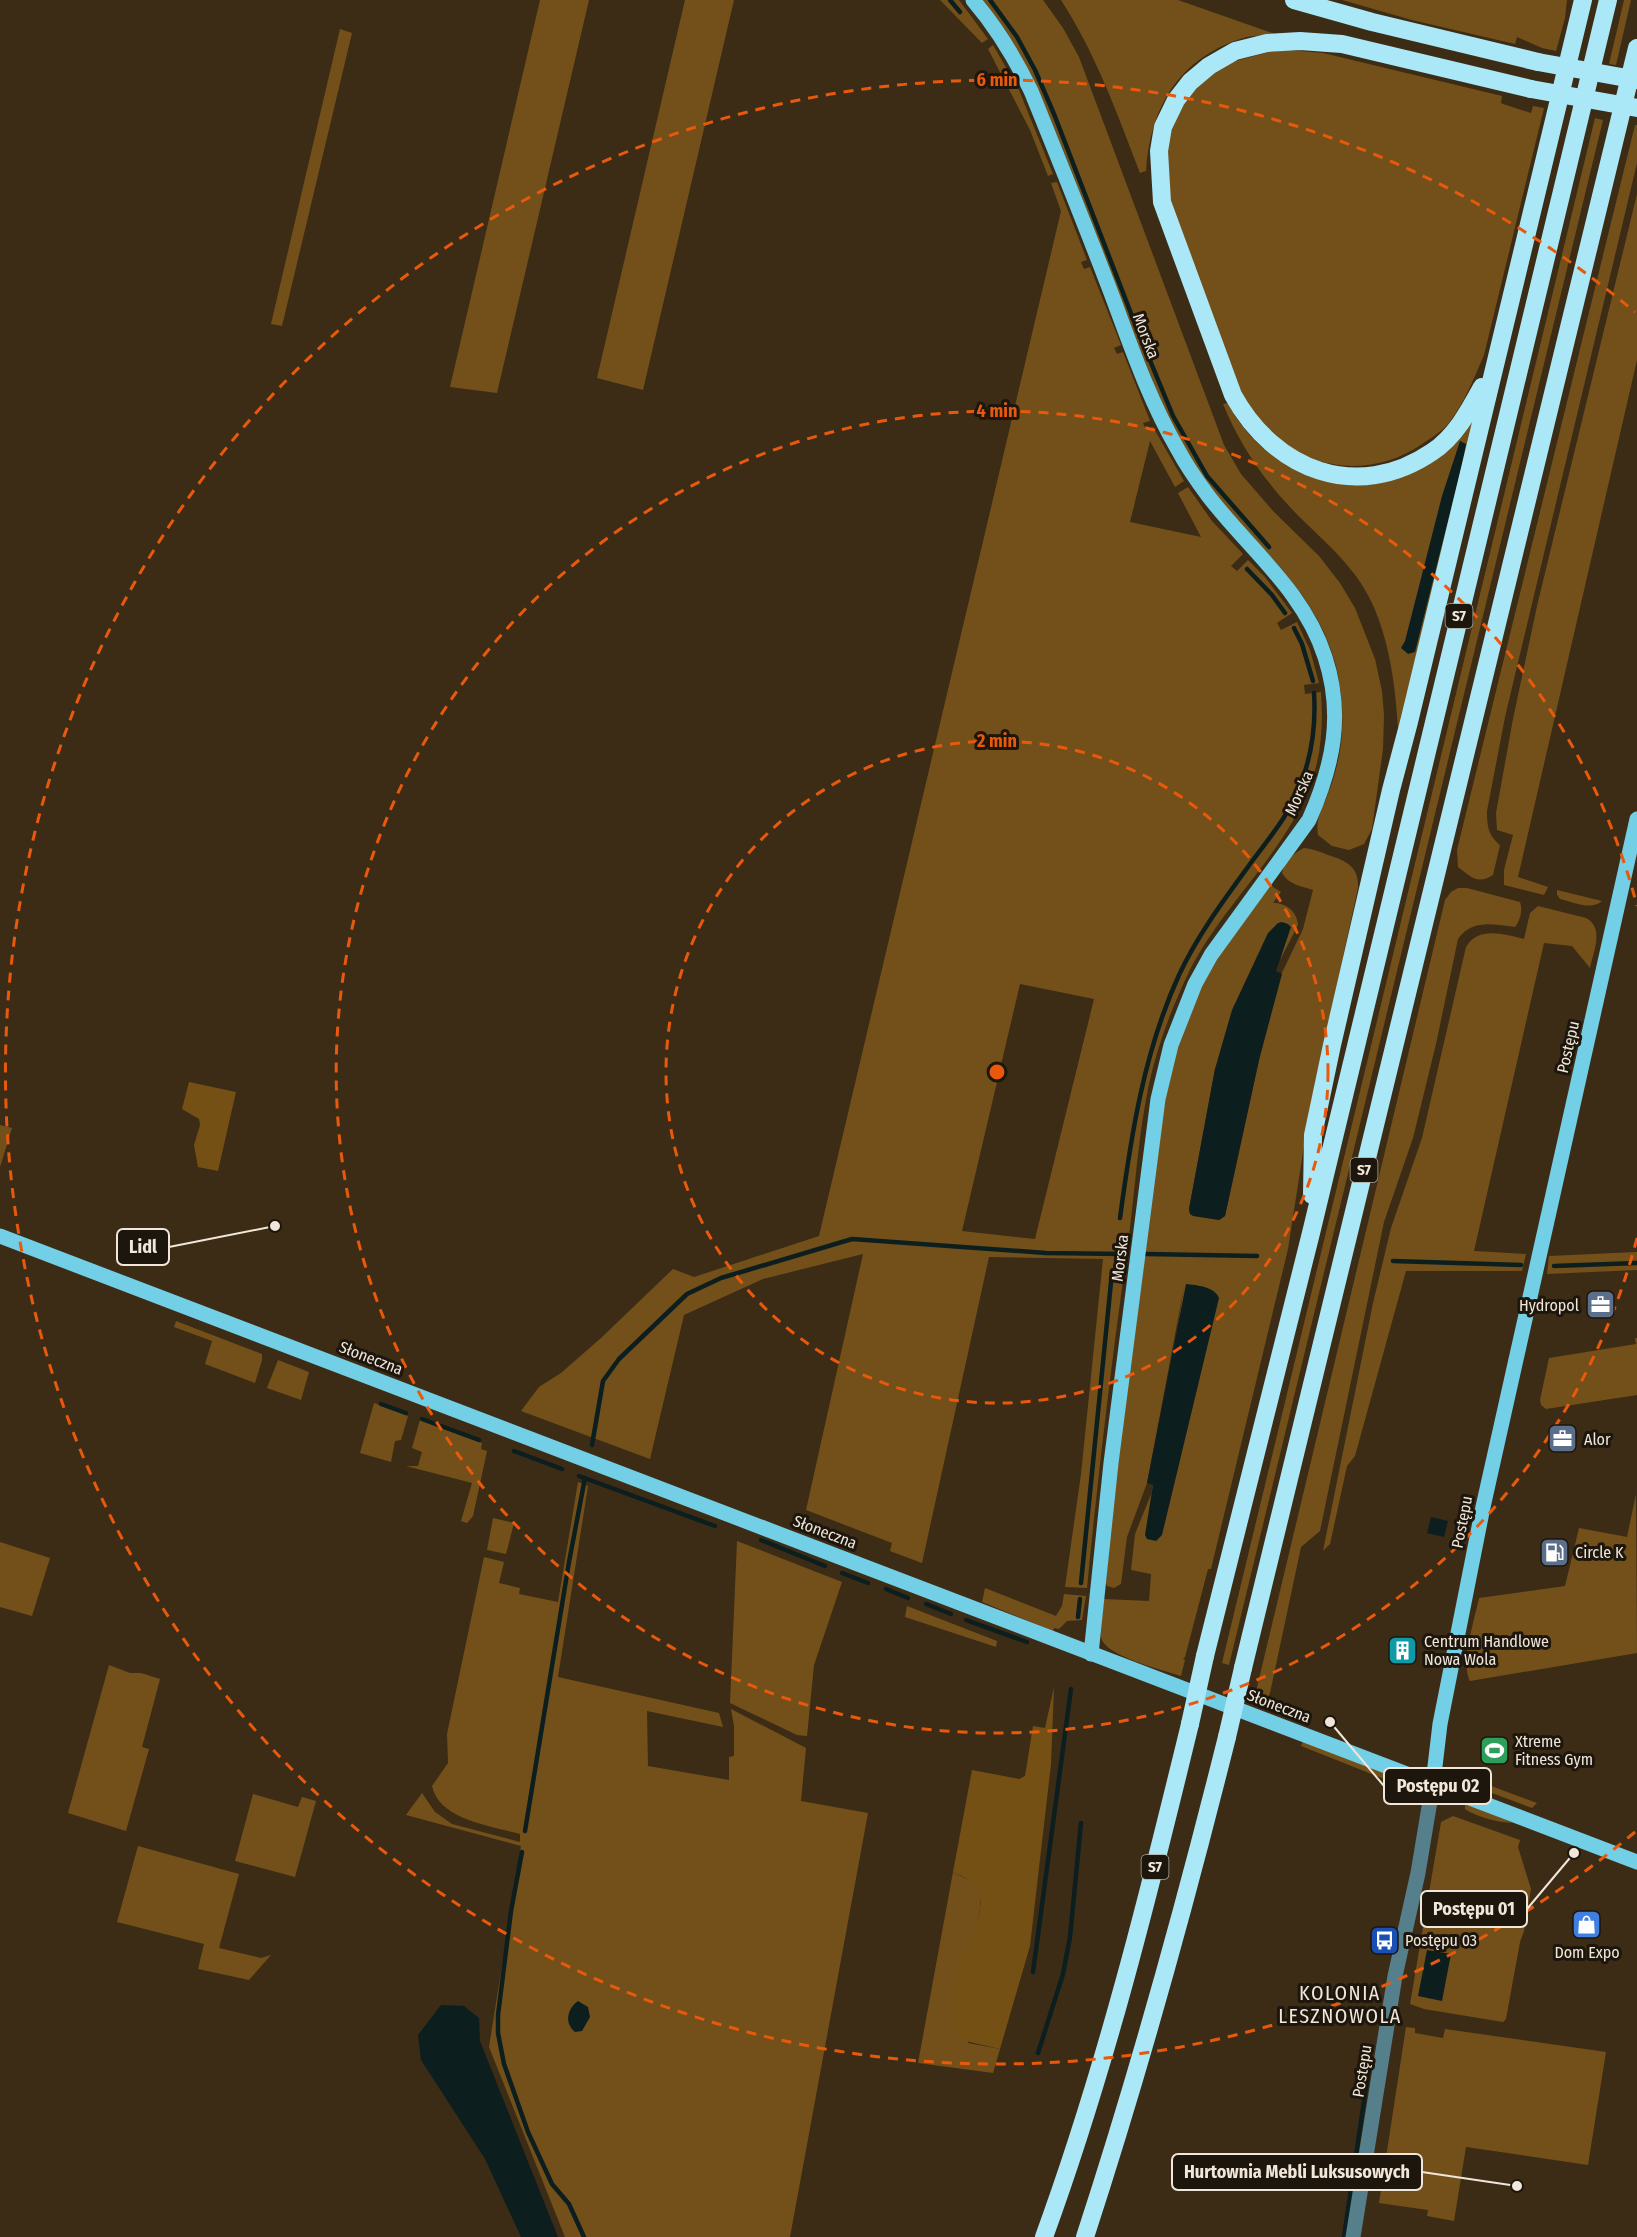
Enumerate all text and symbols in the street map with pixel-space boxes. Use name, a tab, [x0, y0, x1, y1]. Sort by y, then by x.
text: 6 min	[977, 69, 1018, 91]
street label: Morska	[1129, 311, 1163, 362]
text: 4 min	[977, 400, 1017, 422]
road number: S7	[1446, 604, 1472, 628]
text: 2 min	[976, 730, 1017, 752]
street label: Morska	[1281, 768, 1317, 818]
street label: Postępu	[1553, 1019, 1583, 1075]
centre of rings	[987, 1062, 1007, 1082]
road number: S7	[1350, 1158, 1378, 1182]
callout: Lidl	[117, 1229, 169, 1265]
street label: Morska	[1108, 1233, 1132, 1283]
text: Lidl	[129, 1236, 157, 1258]
office icon: Hydropol	[1584, 1289, 1616, 1321]
place label: Hydropol	[1519, 1296, 1579, 1315]
street label: Słoneczna	[336, 1337, 406, 1379]
office icon: Alor	[1547, 1423, 1579, 1455]
place label: Alor	[1584, 1430, 1611, 1449]
street label: Postępu	[1448, 1494, 1476, 1550]
street label: Słoneczna	[790, 1511, 860, 1553]
fuel station icon: Circle K	[1538, 1536, 1570, 1568]
place label: Circle K	[1575, 1543, 1624, 1562]
place label: Centrum Handlowe Nowa Wola	[1424, 1632, 1549, 1669]
building icon: Centrum Handlowe Nowa Wola	[1387, 1634, 1419, 1666]
street label: Słoneczna	[1244, 1685, 1314, 1727]
place label: Xtreme Fitness Gym	[1515, 1732, 1593, 1769]
sports icon: Xtreme Fitness Gym	[1478, 1734, 1510, 1766]
callout: Postępu 02	[1384, 1768, 1491, 1804]
text: Postępu 02	[1397, 1775, 1479, 1797]
road number: S7	[1142, 1855, 1168, 1879]
callout: Postępu 01	[1421, 1891, 1527, 1927]
text: Postępu 01	[1433, 1898, 1515, 1920]
shop icon: Dom Expo	[1571, 1908, 1603, 1940]
bus stop icon: Postępu 03	[1368, 1924, 1400, 1956]
place label: Postępu 03	[1405, 1931, 1477, 1950]
place label: Dom Expo	[1554, 1943, 1620, 1962]
district label: KOLONIA LESZNOWOLA	[1278, 1981, 1402, 2028]
street label: Postępu	[1348, 2043, 1376, 2099]
callout: Hurtownia Mebli Luksusowych	[1172, 2154, 1422, 2190]
text: Hurtownia Mebli Luksusowych	[1184, 2161, 1410, 2183]

